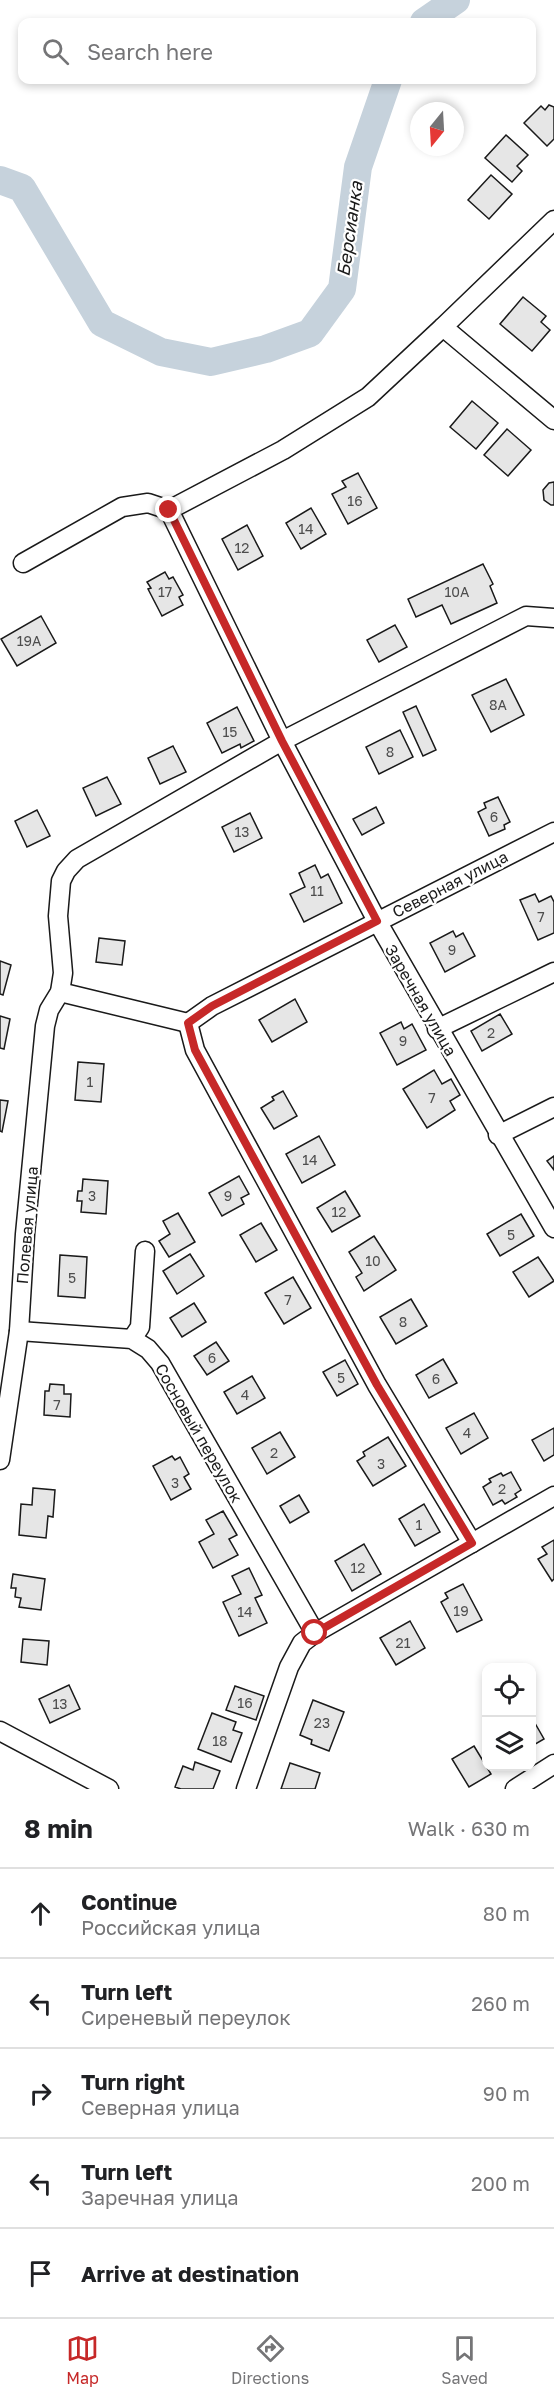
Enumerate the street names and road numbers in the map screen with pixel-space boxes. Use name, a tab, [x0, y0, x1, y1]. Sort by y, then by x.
street label: Северная улица	[389, 846, 511, 922]
street label: Заречная улица	[381, 940, 461, 1060]
street label: Полевая улица	[12, 1165, 42, 1285]
street label: Сосновый переулок	[151, 1360, 247, 1506]

